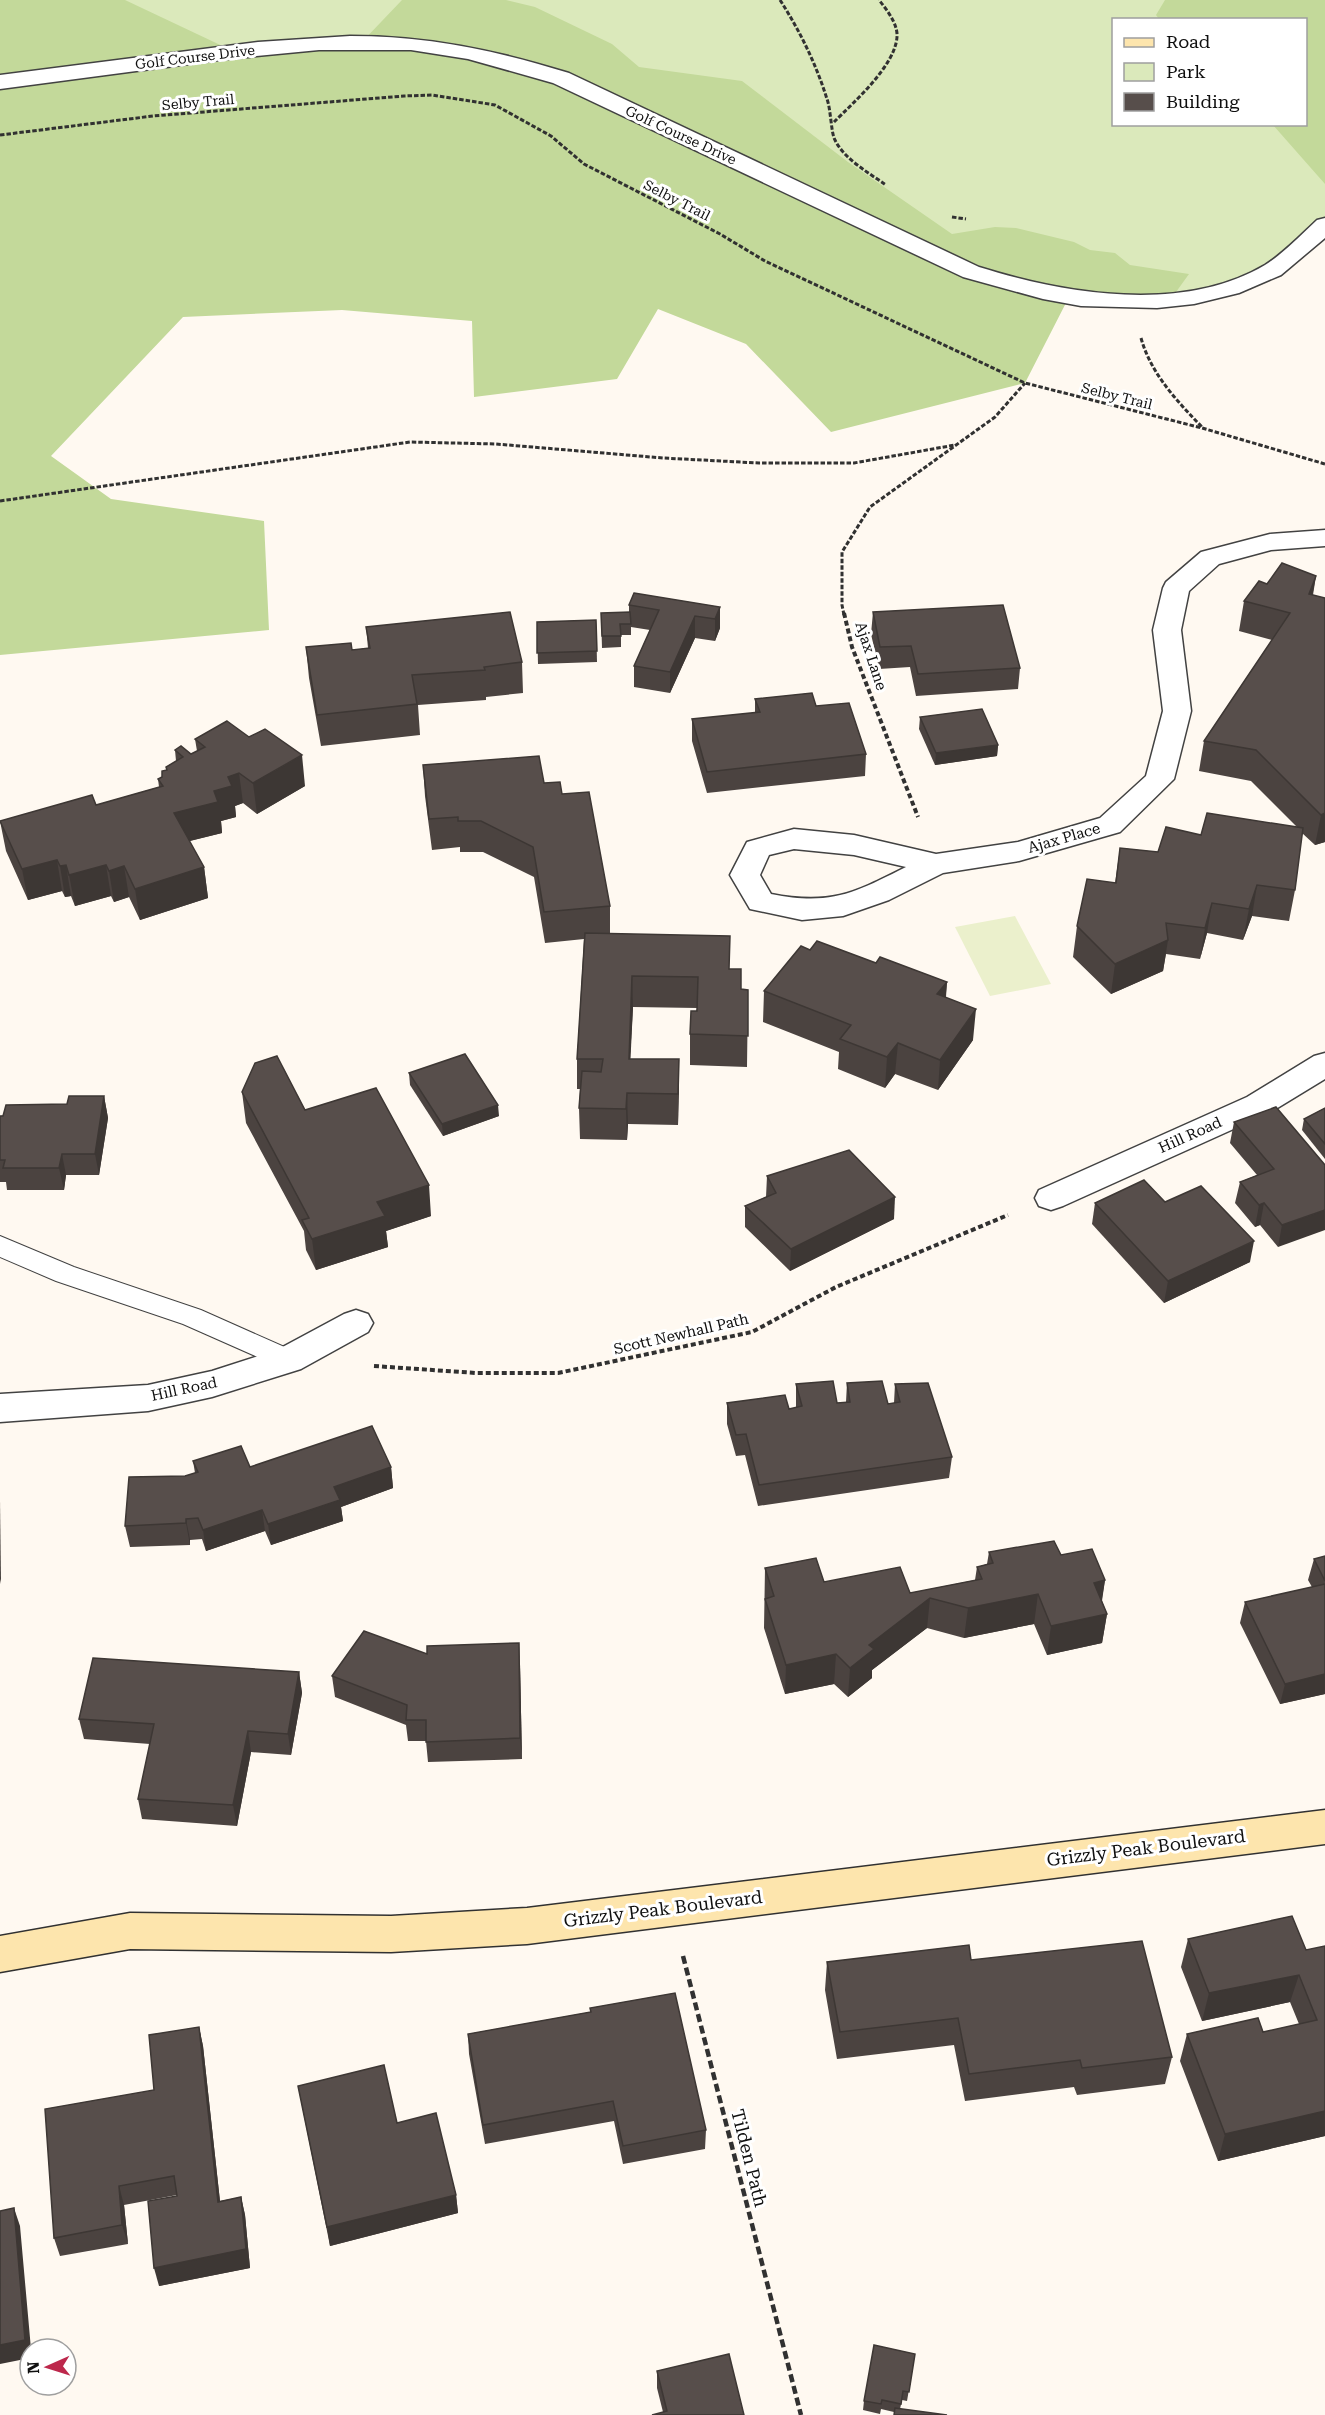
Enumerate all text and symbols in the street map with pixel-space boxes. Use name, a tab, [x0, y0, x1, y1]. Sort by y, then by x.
legend	[1112, 18, 1307, 126]
text: Road	[1166, 31, 1211, 52]
street label: Golf Course Drive	[134, 42, 256, 72]
text: Park	[1166, 61, 1206, 82]
street label: Selby Trail	[161, 91, 236, 113]
text: Building	[1166, 91, 1240, 112]
street label: Golf Course Drive	[623, 102, 739, 168]
street label: Selby Trail	[641, 176, 714, 224]
street label: Selby Trail	[1080, 379, 1155, 413]
street label: Ajax Lane	[851, 619, 891, 693]
street label: Ajax Place	[1026, 819, 1102, 857]
street label: Hill Road	[1156, 1113, 1225, 1157]
street label: Scott Newhall Path	[612, 1310, 751, 1358]
street label: Hill Road	[149, 1373, 219, 1405]
street label: Grizzly Peak Boulevard	[1045, 1825, 1247, 1870]
street label: Grizzly Peak Boulevard	[562, 1886, 764, 1931]
street label: Tilden Path	[727, 2107, 772, 2209]
north arrow	[18, 2337, 78, 2397]
text: N	[24, 2361, 43, 2374]

